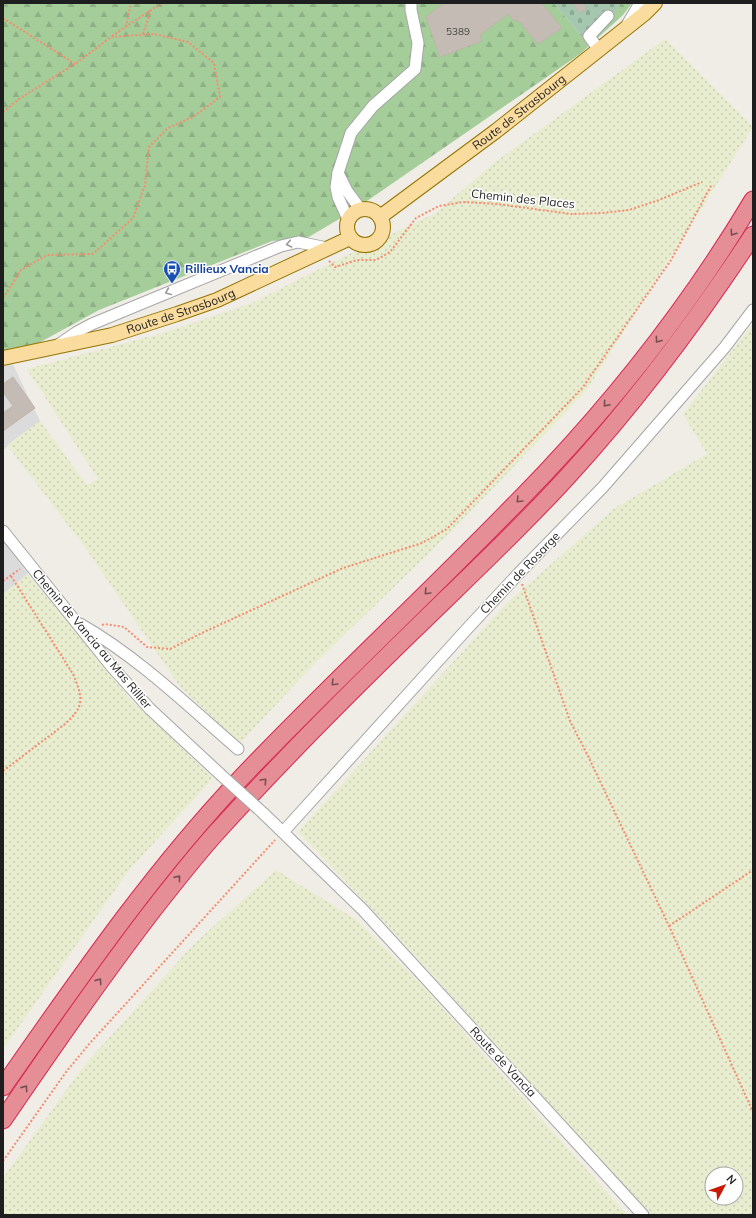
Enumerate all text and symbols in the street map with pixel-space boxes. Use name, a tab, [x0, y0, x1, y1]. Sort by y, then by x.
house number: 5389	[446, 25, 470, 38]
street label: Route de Strasbourg	[469, 71, 568, 153]
street label: Chemin des Places	[470, 186, 576, 211]
one-way arrow	[730, 229, 737, 236]
one-way arrow	[286, 240, 292, 248]
bus stop icon: Rillieux Vancia	[162, 259, 182, 284]
place label: Rillieux Vancia	[185, 261, 269, 276]
street label: Route de Strasbourg	[124, 285, 237, 337]
one-way arrow	[165, 288, 172, 296]
one-way arrow	[656, 335, 663, 342]
one-way arrow	[604, 399, 611, 406]
one-way arrow	[516, 495, 524, 503]
street label: Chemin de Rosarge	[477, 528, 563, 617]
street label: Chemin de Vancia au Mas Rillier	[30, 566, 156, 712]
one-way arrow	[424, 587, 432, 595]
one-way arrow	[331, 678, 339, 686]
one-way arrow	[260, 778, 267, 785]
one-way arrow	[174, 875, 181, 883]
one-way arrow	[95, 979, 102, 986]
street label: Route de Vancia	[467, 1023, 540, 1100]
one-way arrow	[20, 1085, 28, 1092]
north arrow	[704, 1166, 744, 1206]
text: N	[724, 1172, 740, 1187]

